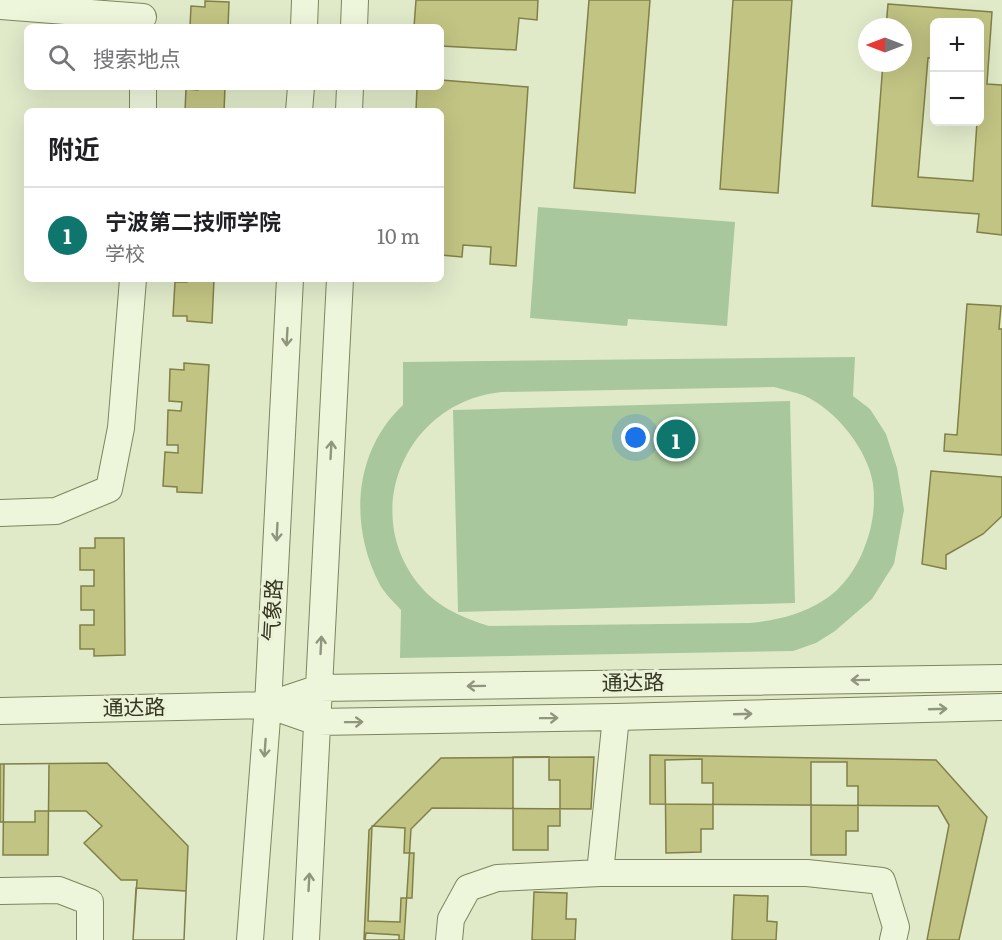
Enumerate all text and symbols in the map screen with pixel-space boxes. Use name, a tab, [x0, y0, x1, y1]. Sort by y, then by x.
north arrow	[858, 18, 912, 72]
map controls	[930, 18, 984, 126]
button: +	[930, 18, 984, 72]
search box	[24, 24, 444, 90]
icon: search	[45, 41, 78, 74]
text: 搜索地点	[93, 41, 181, 74]
button: −	[930, 72, 984, 126]
text: 附近	[48, 128, 100, 167]
text: 宁波第二技师学院	[105, 204, 281, 237]
text: 1	[63, 220, 72, 250]
text: 10 m	[377, 220, 420, 250]
text: 学校	[105, 237, 145, 267]
one-way arrow	[282, 327, 293, 347]
pin: 1	[656, 416, 696, 462]
your location	[621, 423, 650, 452]
one-way arrow	[326, 441, 337, 461]
one-way arrow	[271, 522, 282, 542]
street label: 气象路	[253, 578, 288, 642]
one-way arrow	[316, 635, 327, 655]
street label: 通达路	[601, 664, 665, 697]
one-way arrow	[850, 674, 870, 686]
one-way arrow	[466, 680, 486, 691]
street label: 通达路	[102, 689, 166, 722]
one-way arrow	[928, 703, 948, 714]
one-way arrow	[733, 708, 753, 720]
one-way arrow	[538, 712, 558, 724]
one-way arrow	[343, 716, 363, 727]
one-way arrow	[259, 737, 270, 757]
one-way arrow	[303, 872, 314, 892]

